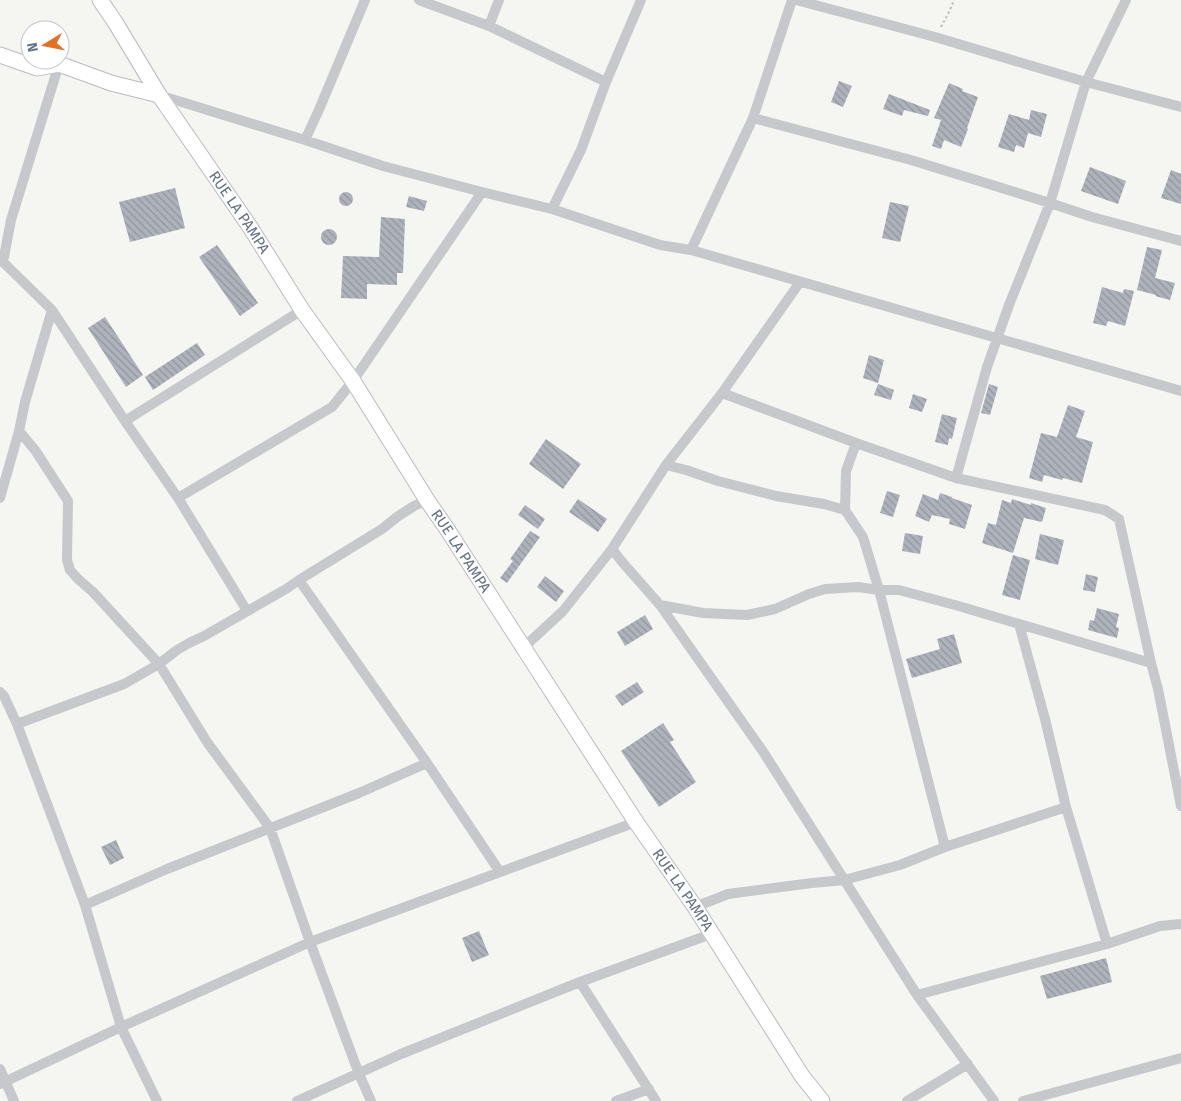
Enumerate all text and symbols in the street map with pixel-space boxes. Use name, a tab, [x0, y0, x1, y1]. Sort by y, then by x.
north arrow	[20, 20, 70, 70]
text: N	[24, 41, 42, 53]
street label: RUE LA PAMPA	[205, 168, 274, 257]
street label: RUE LA PAMPA	[427, 506, 495, 596]
street label: RUE LA PAMPA	[648, 845, 717, 935]

